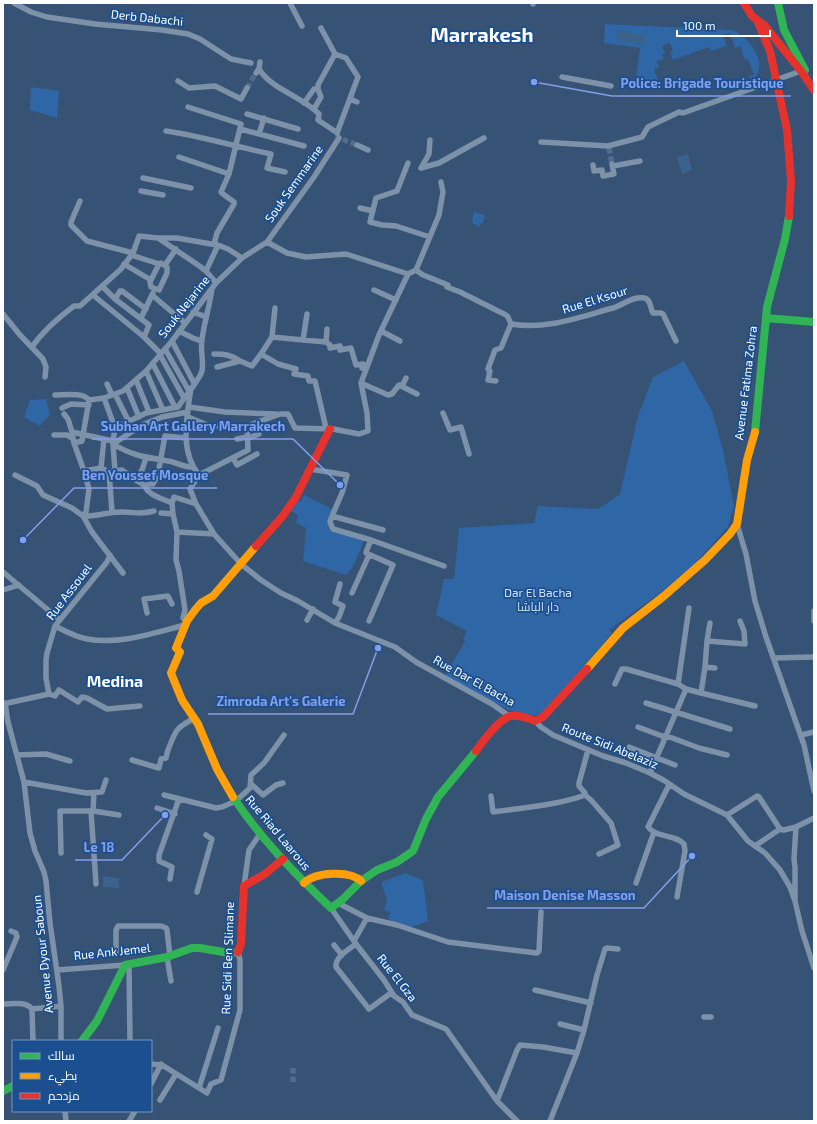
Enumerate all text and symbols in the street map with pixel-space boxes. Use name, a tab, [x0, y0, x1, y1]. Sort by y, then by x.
street label: Derb Dabachi	[110, 6, 184, 28]
scale bar	[677, 12, 770, 38]
text: 100 m	[683, 18, 715, 32]
district label: Marrakesh	[431, 22, 533, 46]
callout: Police: Brigade Touristique	[612, 71, 791, 96]
text: Police: Brigade Touristique	[620, 75, 784, 91]
street label: Souk Semmarine	[261, 142, 325, 225]
street label: Souk Nejarine	[155, 273, 213, 341]
street label: Rue El Ksour	[560, 282, 629, 316]
street label: Avenue Fatima Zohra	[731, 325, 759, 441]
callout: Subhan Art Gallery Marrakech	[92, 414, 293, 439]
text: Subhan Art Gallery Marrakech	[101, 418, 285, 434]
callout: Ben Youssef Mosque	[74, 463, 217, 488]
text: Ben Youssef Mosque	[82, 467, 208, 483]
street label: Rue Assouel	[43, 560, 94, 622]
park label: Dar El Bacha دار الباشا	[504, 585, 572, 614]
street label: Rue Dar El Bacha	[431, 652, 518, 708]
district label: Medina	[87, 671, 143, 690]
callout: Zimroda Art's Galerie	[208, 689, 353, 714]
text: Zimroda Art's Galerie	[216, 693, 346, 709]
street label: Route Sidi Abelaziz	[560, 719, 661, 771]
street label: Rue Riad Laarous	[243, 792, 314, 873]
callout: Le 18	[75, 835, 122, 860]
text: Le 18	[84, 839, 114, 855]
callout: Maison Denise Masson	[487, 883, 644, 908]
text: Maison Denise Masson	[494, 887, 636, 903]
street label: Avenue Dyour Saboun	[29, 894, 55, 1014]
street label: Rue Sidi Ben Slimane	[218, 901, 236, 1015]
street label: Rue Ank Jemel	[73, 940, 151, 962]
street label: Rue El Gza	[375, 951, 421, 1004]
legend	[12, 1040, 152, 1112]
text: سالك	[48, 1048, 75, 1062]
text: بطيء	[48, 1068, 77, 1086]
text: مزدحم	[48, 1088, 80, 1104]

